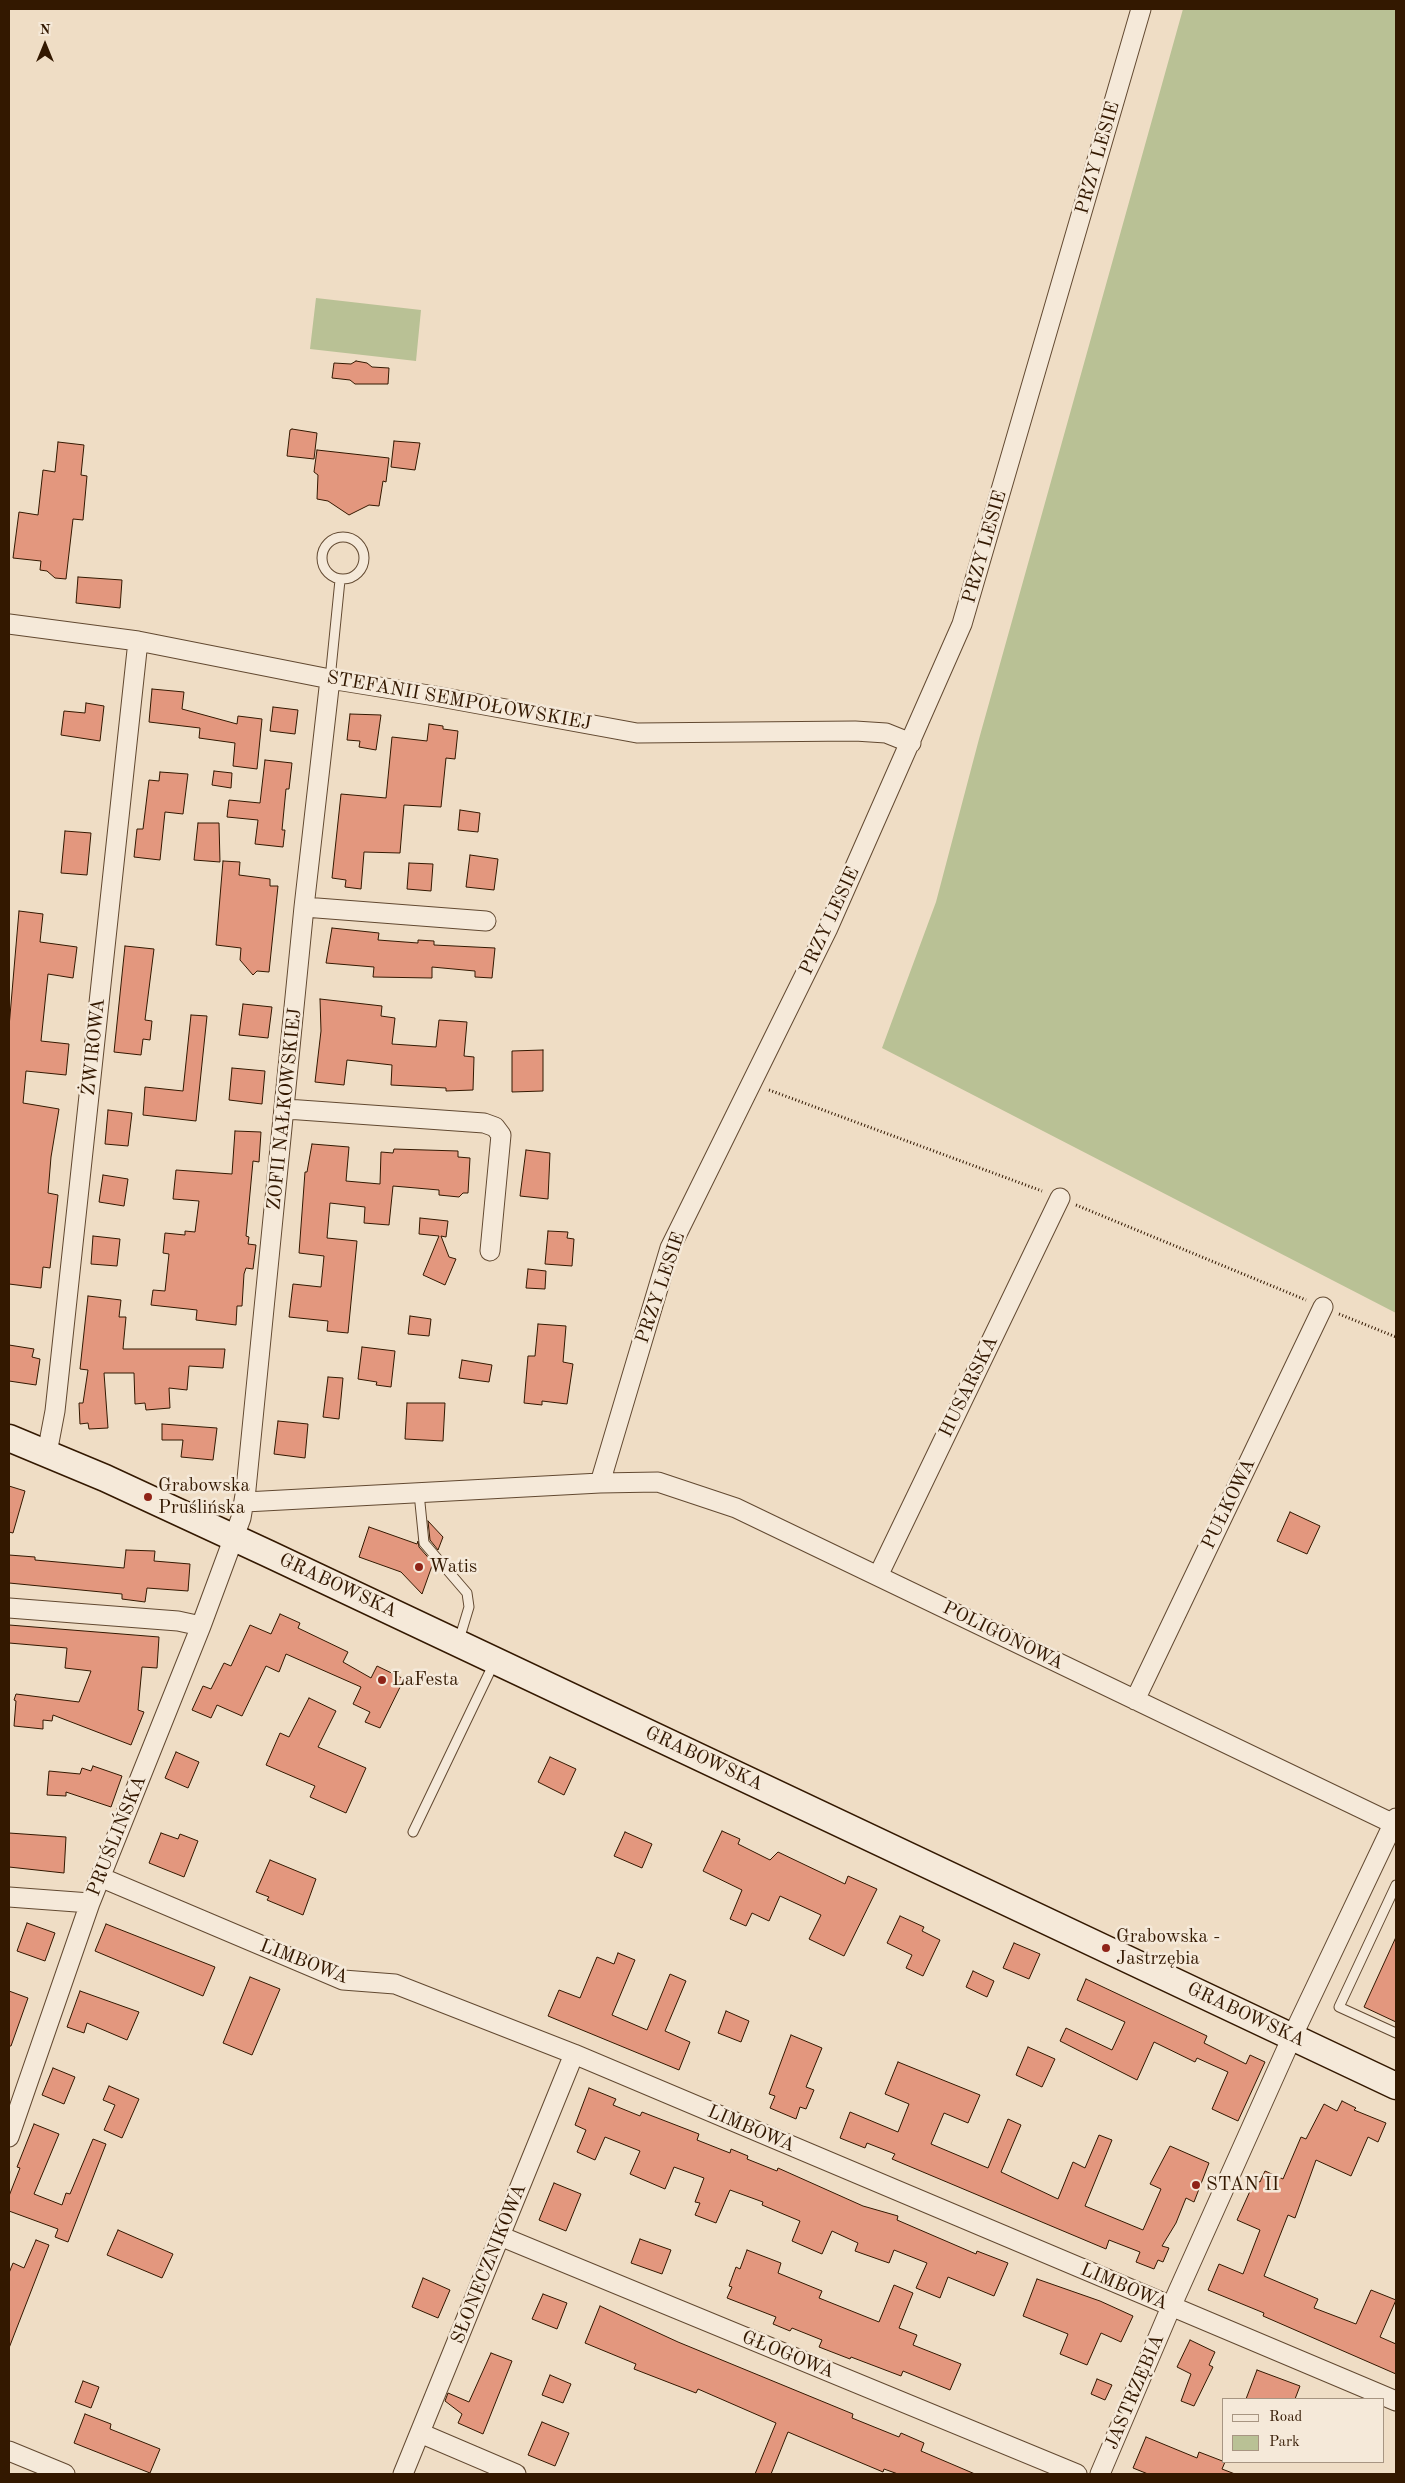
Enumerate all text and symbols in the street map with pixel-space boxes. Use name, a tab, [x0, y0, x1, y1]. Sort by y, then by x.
north arrow	[20, 20, 70, 70]
text: N	[40, 23, 50, 37]
street label: PRZY LESIE	[1071, 99, 1125, 217]
street label: PRZY LESIE	[958, 488, 1012, 606]
street label: STEFANII SEMPOŁOWSKIEJ	[325, 666, 593, 736]
street label: PRZY LESIE	[795, 863, 865, 979]
street label: ŻWIROWA	[78, 997, 110, 1097]
street label: ZOFII NAŁKOWSKIEJ	[263, 1007, 307, 1211]
street label: PRZY LESIE	[631, 1229, 691, 1347]
street label: HUSARSKA	[935, 1333, 1003, 1441]
street label: PUŁKOWA	[1197, 1455, 1261, 1553]
place label: Grabowska Pruślińska	[158, 1475, 250, 1519]
marker: Grabowska Pruślińska	[142, 1491, 154, 1503]
street label: GRABOWSKA	[275, 1549, 401, 1623]
place label: Watis	[429, 1556, 477, 1578]
marker: Watis	[413, 1561, 425, 1573]
street label: POLIGONOWA	[939, 1597, 1067, 1675]
place label: LaFesta	[392, 1669, 459, 1691]
marker: LaFesta	[376, 1674, 388, 1686]
street label: GRABOWSKA	[641, 1722, 767, 1796]
street label: PRUŚLIŃSKA	[82, 1772, 152, 1900]
place label: Grabowska - Jastrzębia	[1116, 1926, 1220, 1970]
street label: LIMBOWA	[256, 1935, 352, 1989]
marker: Grabowska - Jastrzębia	[1100, 1942, 1112, 1954]
street label: GRABOWSKA	[1183, 1978, 1309, 2052]
street label: LIMBOWA	[704, 2100, 798, 2158]
place label: STAN II	[1206, 2174, 1279, 2196]
marker: STAN II	[1190, 2179, 1202, 2191]
street label: SŁONECZNIKOWA	[446, 2181, 532, 2347]
street label: LIMBOWA	[1077, 2258, 1171, 2316]
street label: GŁOGOWA	[738, 2326, 838, 2384]
street label: JASTRZĘBIA	[1100, 2331, 1170, 2453]
legend	[1222, 2398, 1385, 2463]
text: Road	[1269, 2410, 1302, 2425]
text: Park	[1269, 2435, 1300, 2450]

